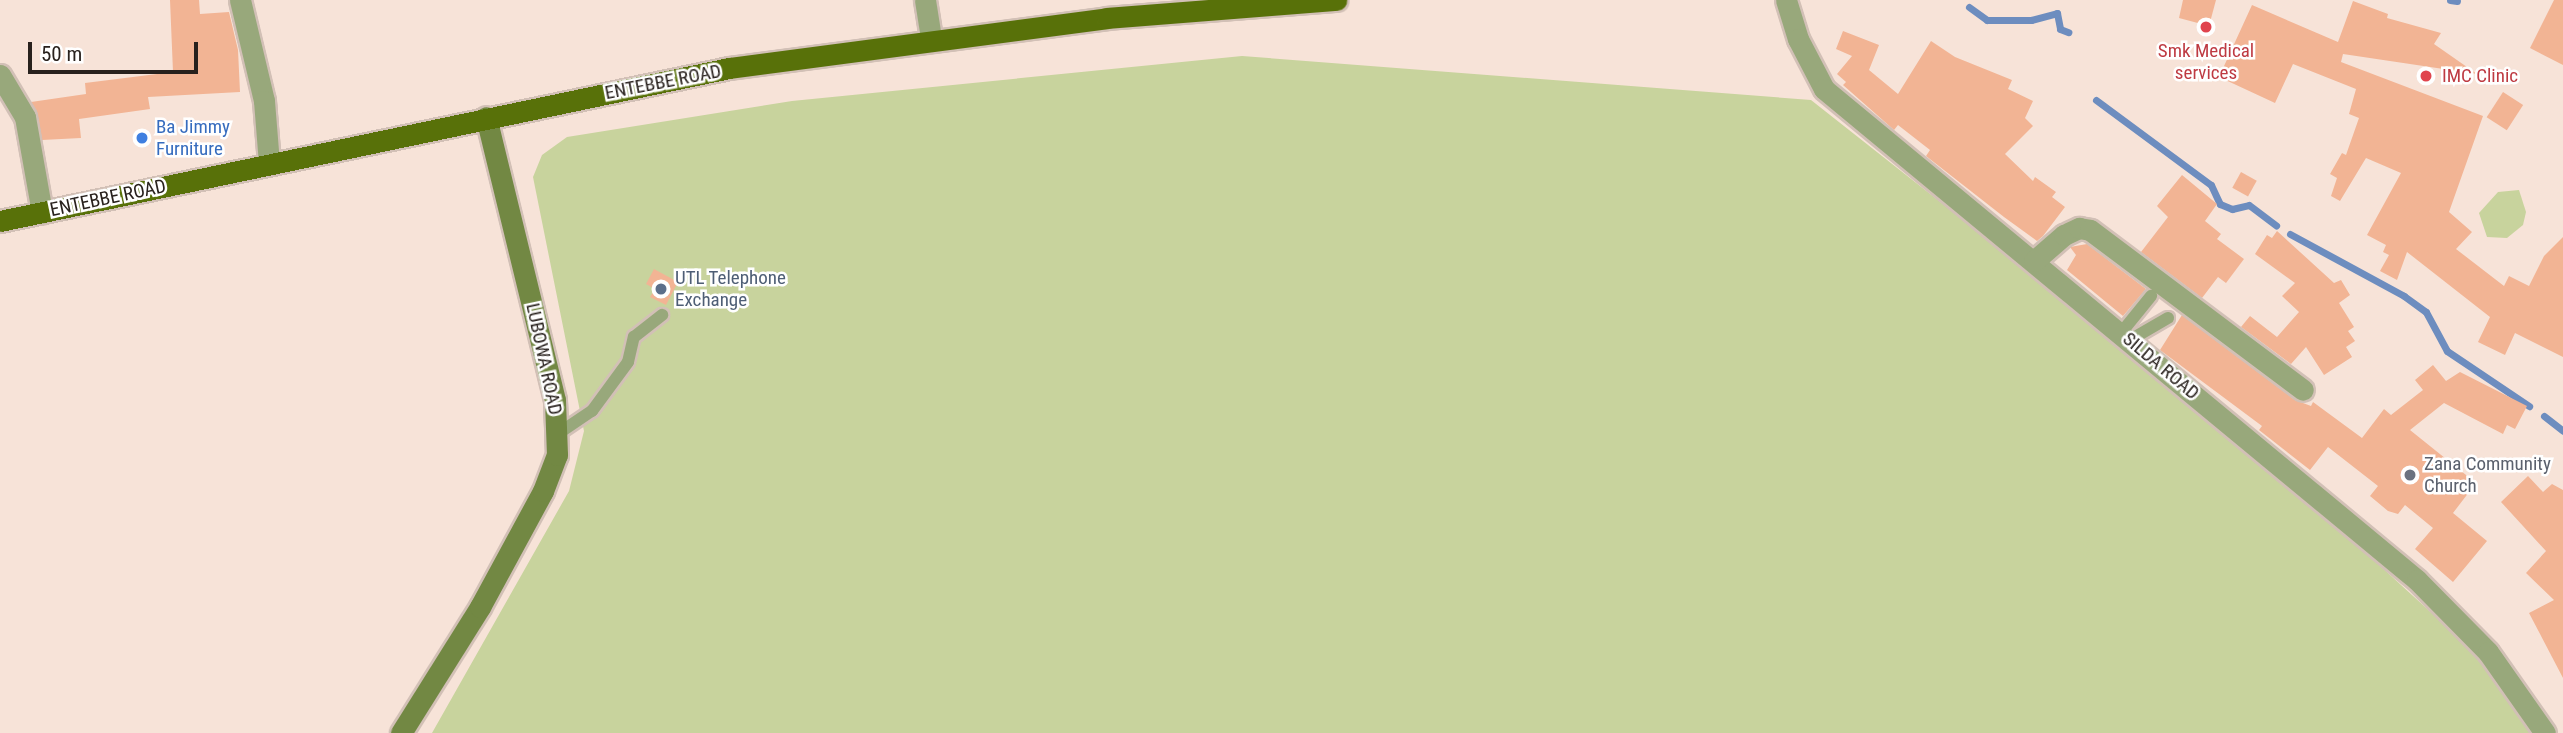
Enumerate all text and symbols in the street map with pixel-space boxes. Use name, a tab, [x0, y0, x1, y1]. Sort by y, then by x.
marker: Smk Medical services	[2196, 17, 2216, 37]
scale bar	[32, 28, 201, 72]
place label: Smk Medical services	[2158, 40, 2254, 84]
text: 50 m	[41, 42, 82, 66]
street label: ENTEBBE ROAD	[603, 60, 723, 104]
place label: IMC Clinic	[2442, 65, 2518, 87]
marker: IMC Clinic	[2416, 66, 2436, 86]
place label: Ba Jimmy Furniture	[156, 116, 230, 160]
marker: Ba Jimmy Furniture	[134, 130, 150, 146]
street label: ENTEBBE ROAD	[48, 175, 168, 221]
place label: UTL Telephone Exchange	[675, 267, 786, 311]
marker: UTL Telephone Exchange	[653, 281, 669, 297]
street label: LUBOWA ROAD	[521, 301, 567, 417]
street label: SILDA ROAD	[2118, 327, 2204, 405]
place label: Zana Community Church	[2424, 453, 2551, 497]
marker: Zana Community Church	[2402, 467, 2418, 483]

